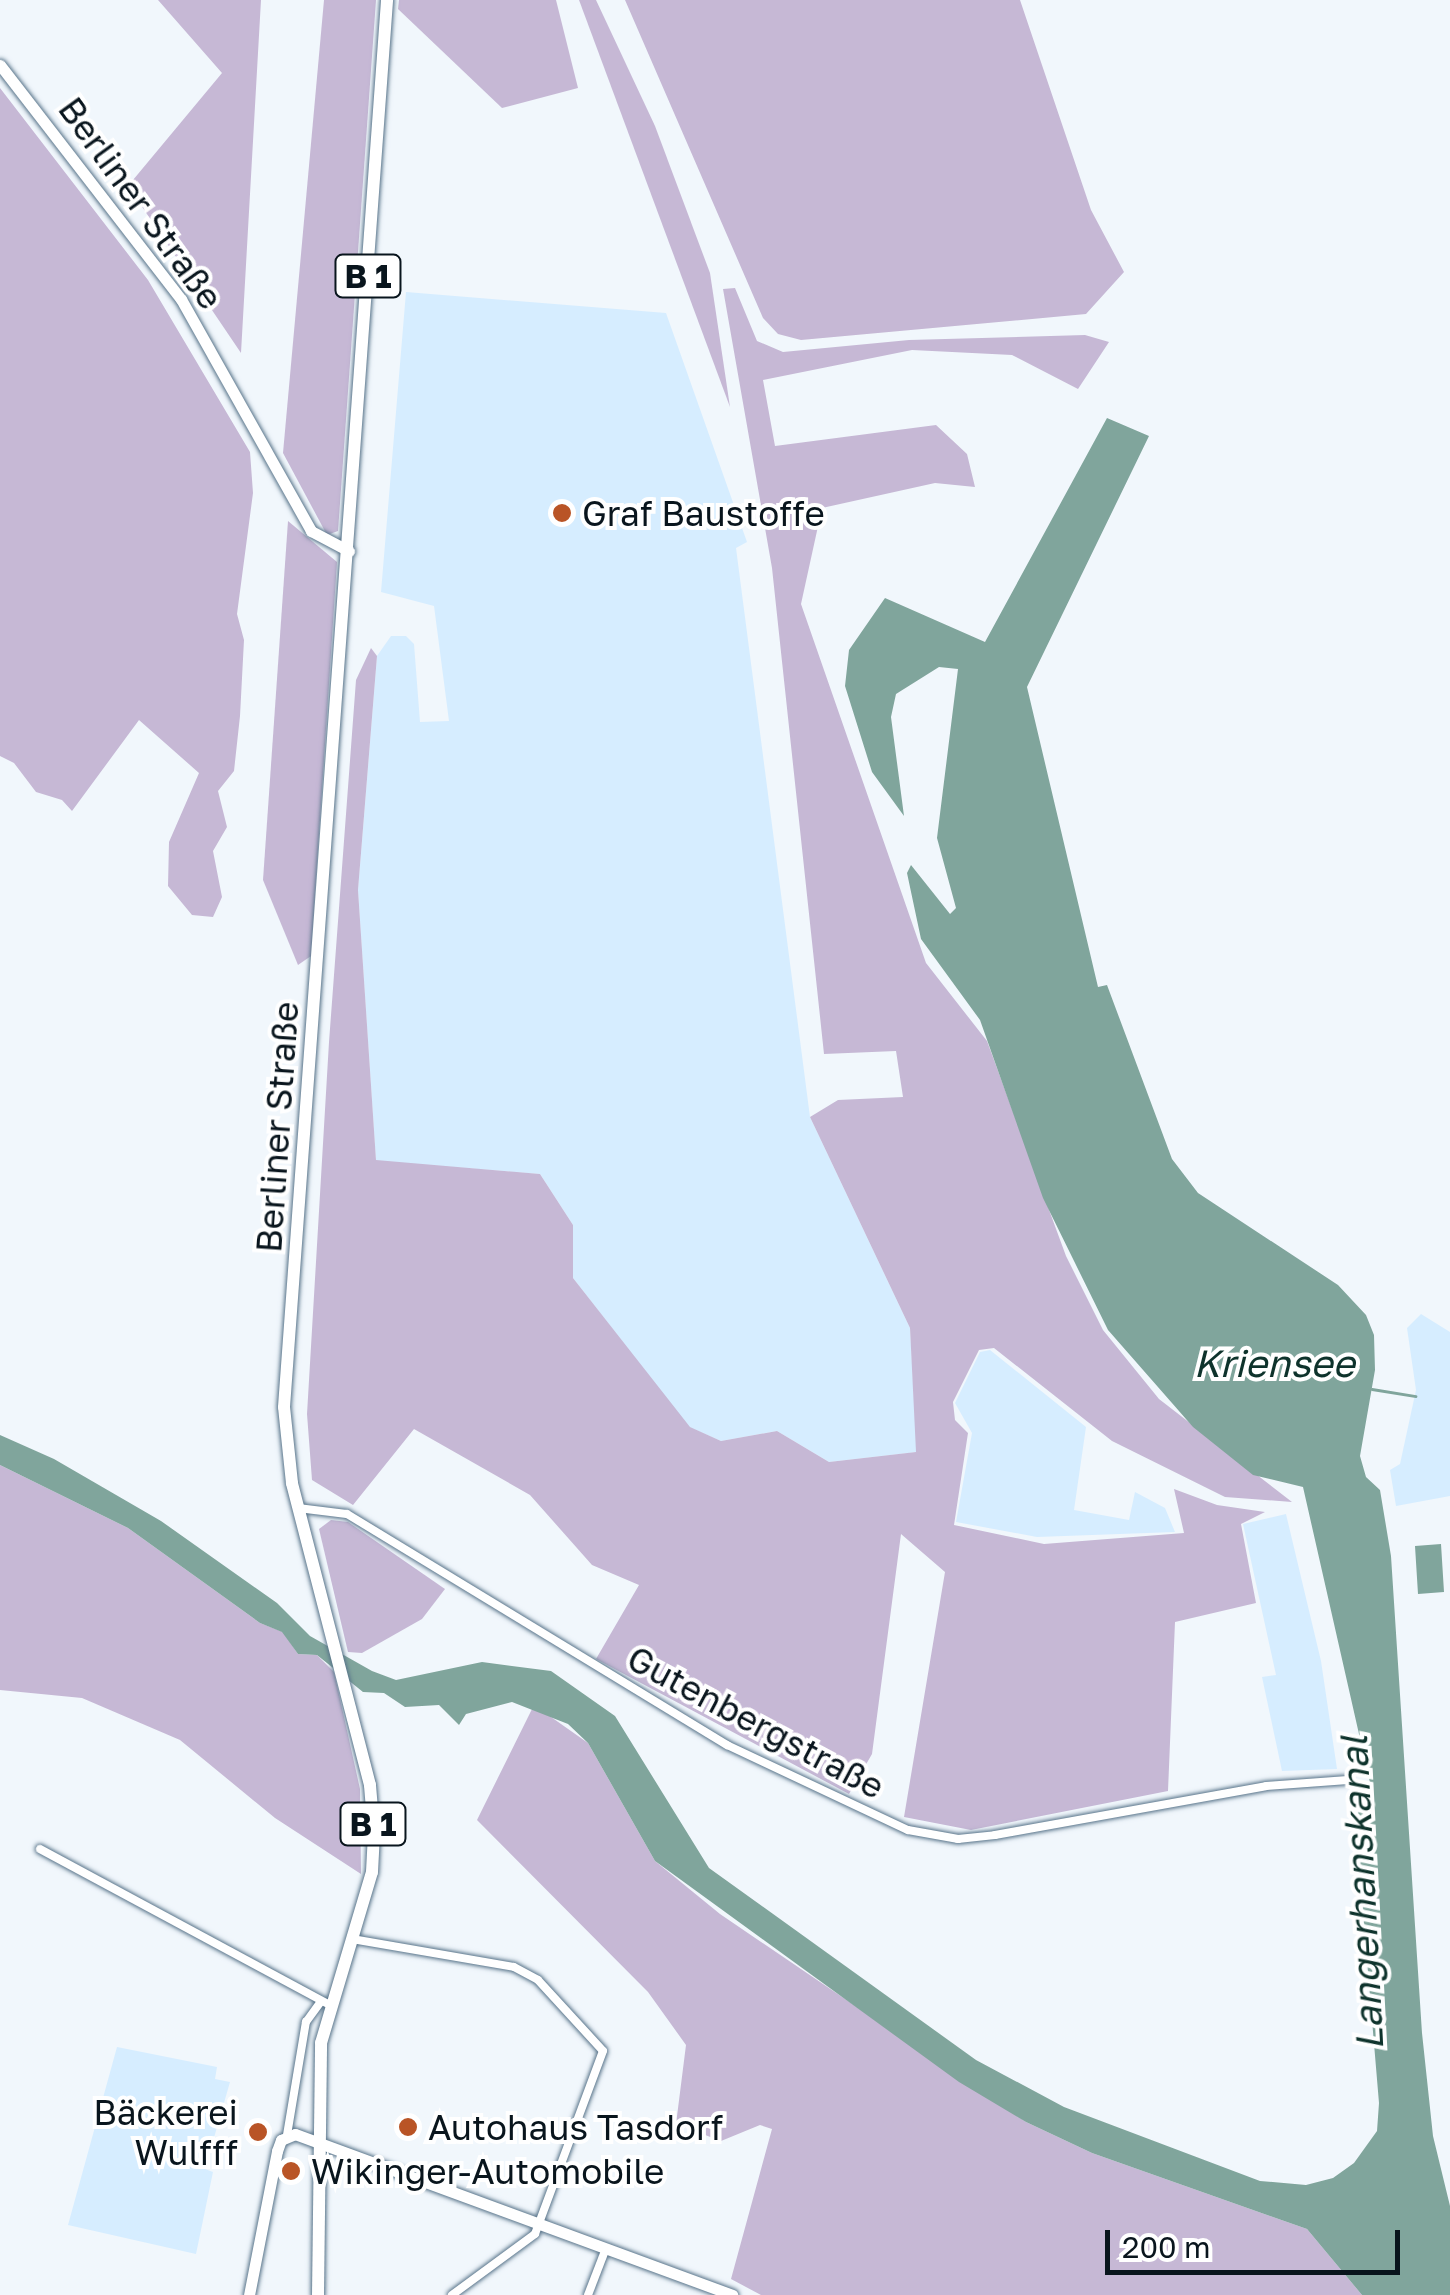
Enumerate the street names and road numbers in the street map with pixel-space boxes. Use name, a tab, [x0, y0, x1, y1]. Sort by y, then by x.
street label: Berliner Straße	[50, 89, 232, 317]
road number: B 1	[333, 249, 403, 303]
street label: Berliner Straße	[247, 1000, 307, 1254]
street label: Gutenbergstraße	[621, 1637, 891, 1807]
road number: B 1	[338, 1797, 408, 1851]

